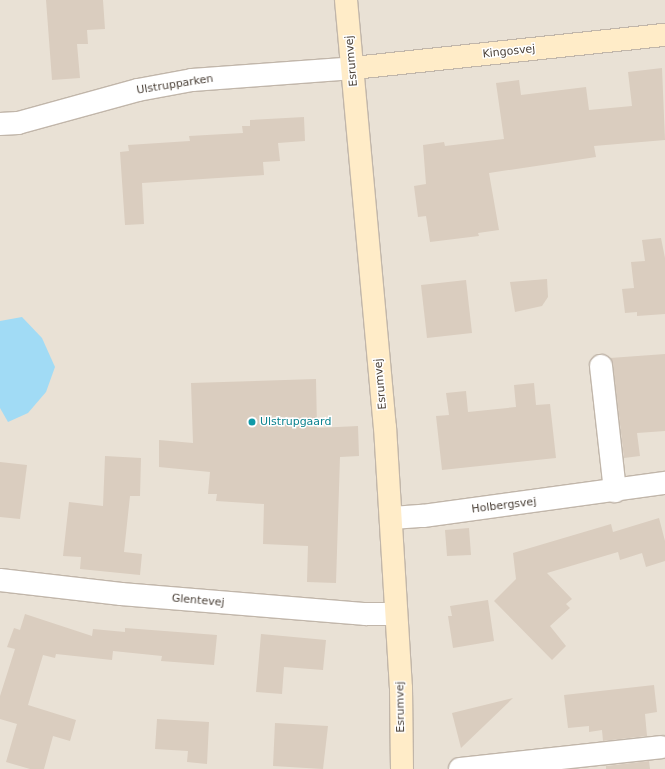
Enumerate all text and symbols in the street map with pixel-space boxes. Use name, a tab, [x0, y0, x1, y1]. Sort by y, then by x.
street label: Esrumvej	[343, 35, 361, 87]
street label: Kingosvej	[482, 43, 536, 61]
street label: Ulstrupparken	[136, 72, 214, 98]
street label: Esrumvej	[372, 358, 390, 410]
place label: Ulstrupgaard	[260, 415, 331, 429]
marker: Ulstrupgaard	[247, 417, 257, 427]
street label: Holbergsvej	[471, 495, 537, 517]
street label: Glentevej	[171, 592, 225, 610]
street label: Esrumvej	[394, 681, 408, 733]

